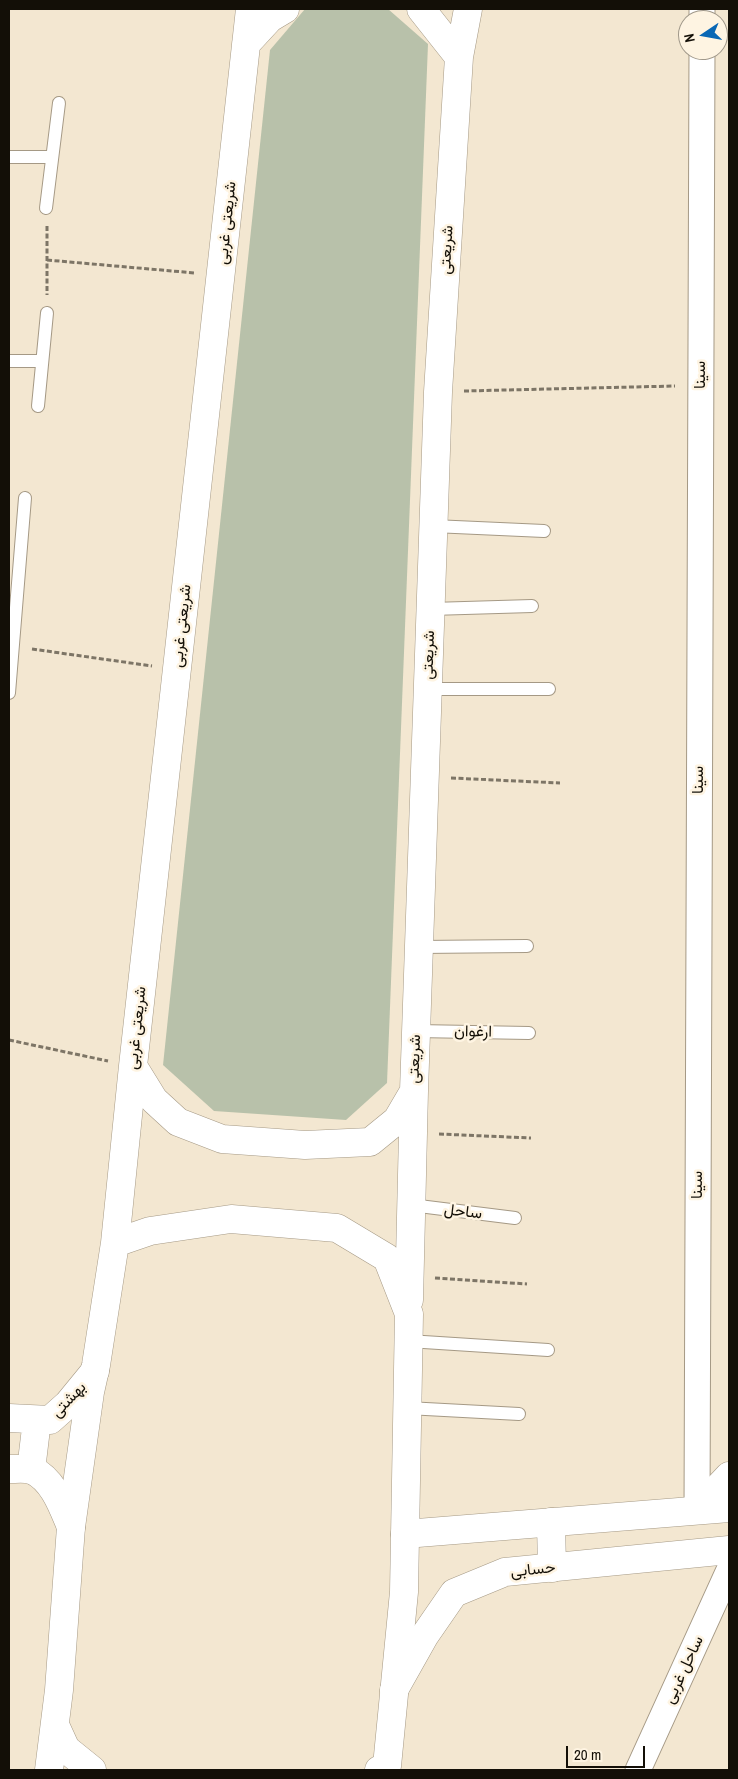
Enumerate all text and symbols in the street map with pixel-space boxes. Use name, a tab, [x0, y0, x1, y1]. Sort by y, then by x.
north arrow	[678, 10, 728, 60]
text: N	[680, 32, 699, 44]
street label: شریعتی غربی	[213, 181, 241, 265]
street label: شریعتی	[436, 225, 458, 275]
street label: سینا	[691, 361, 711, 389]
street label: شریعتی غربی	[168, 584, 196, 668]
street label: شریعتی	[419, 630, 439, 680]
street label: سینا	[689, 766, 709, 794]
street label: شریعتی غربی	[123, 986, 151, 1070]
street label: ارغوان	[454, 1022, 492, 1042]
street label: شریعتی	[405, 1034, 425, 1084]
street label: سینا	[688, 1171, 708, 1199]
street label: ساحل	[443, 1200, 483, 1224]
street label: بهشتی	[47, 1378, 91, 1422]
street label: حسابی	[510, 1558, 556, 1582]
street label: ساحل غربی	[660, 1633, 708, 1707]
scale bar	[568, 1736, 647, 1768]
text: 20 m	[574, 1744, 601, 1765]

